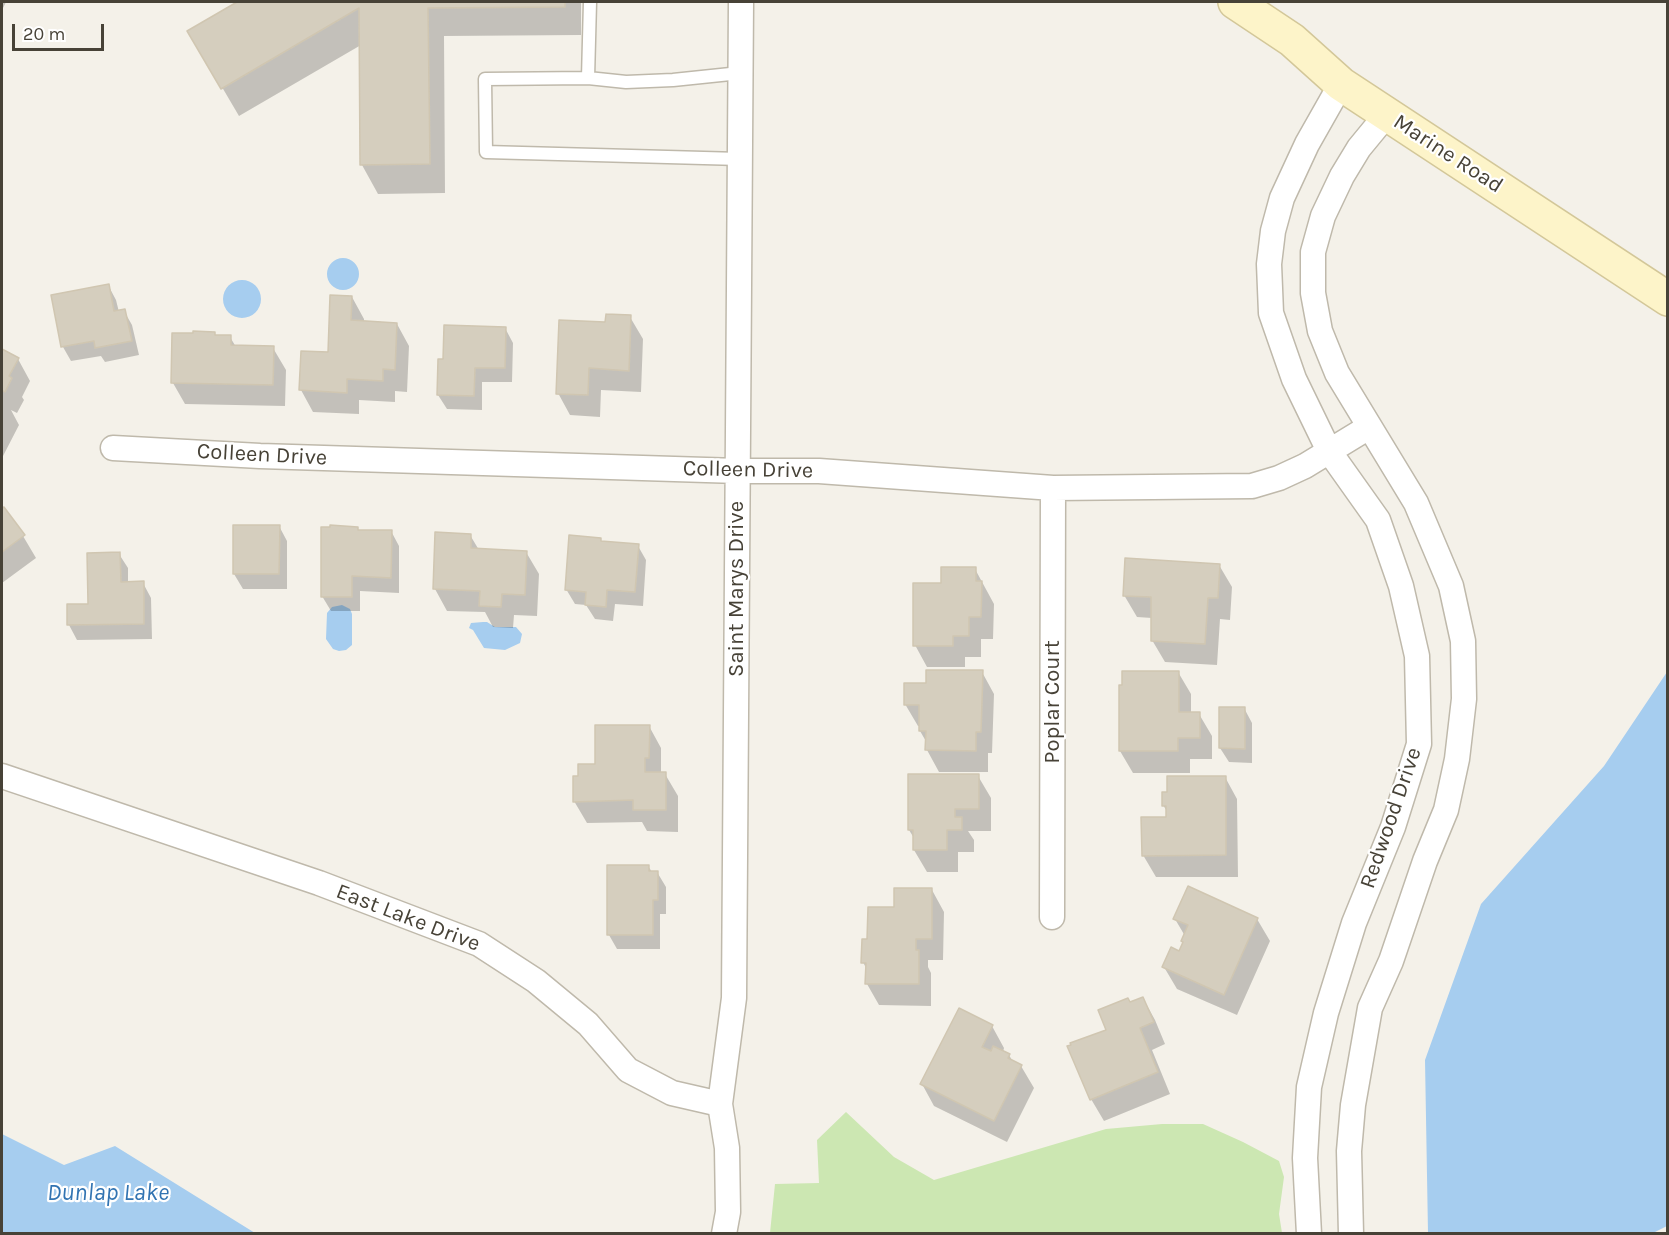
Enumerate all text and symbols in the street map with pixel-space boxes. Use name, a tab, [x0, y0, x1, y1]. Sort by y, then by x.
scale bar	[15, 12, 106, 50]
text: 20 m	[23, 23, 65, 45]
street label: Marine Road	[1388, 109, 1508, 199]
street label: Colleen Drive	[196, 438, 328, 472]
street label: Colleen Drive	[683, 456, 813, 484]
street label: Saint Marys Drive	[724, 501, 750, 677]
street label: Poplar Court	[1040, 640, 1066, 764]
street label: Redwood Drive	[1355, 744, 1427, 892]
street label: East Lake Drive	[332, 878, 484, 958]
water label: Dunlap Lake	[47, 1179, 169, 1207]

